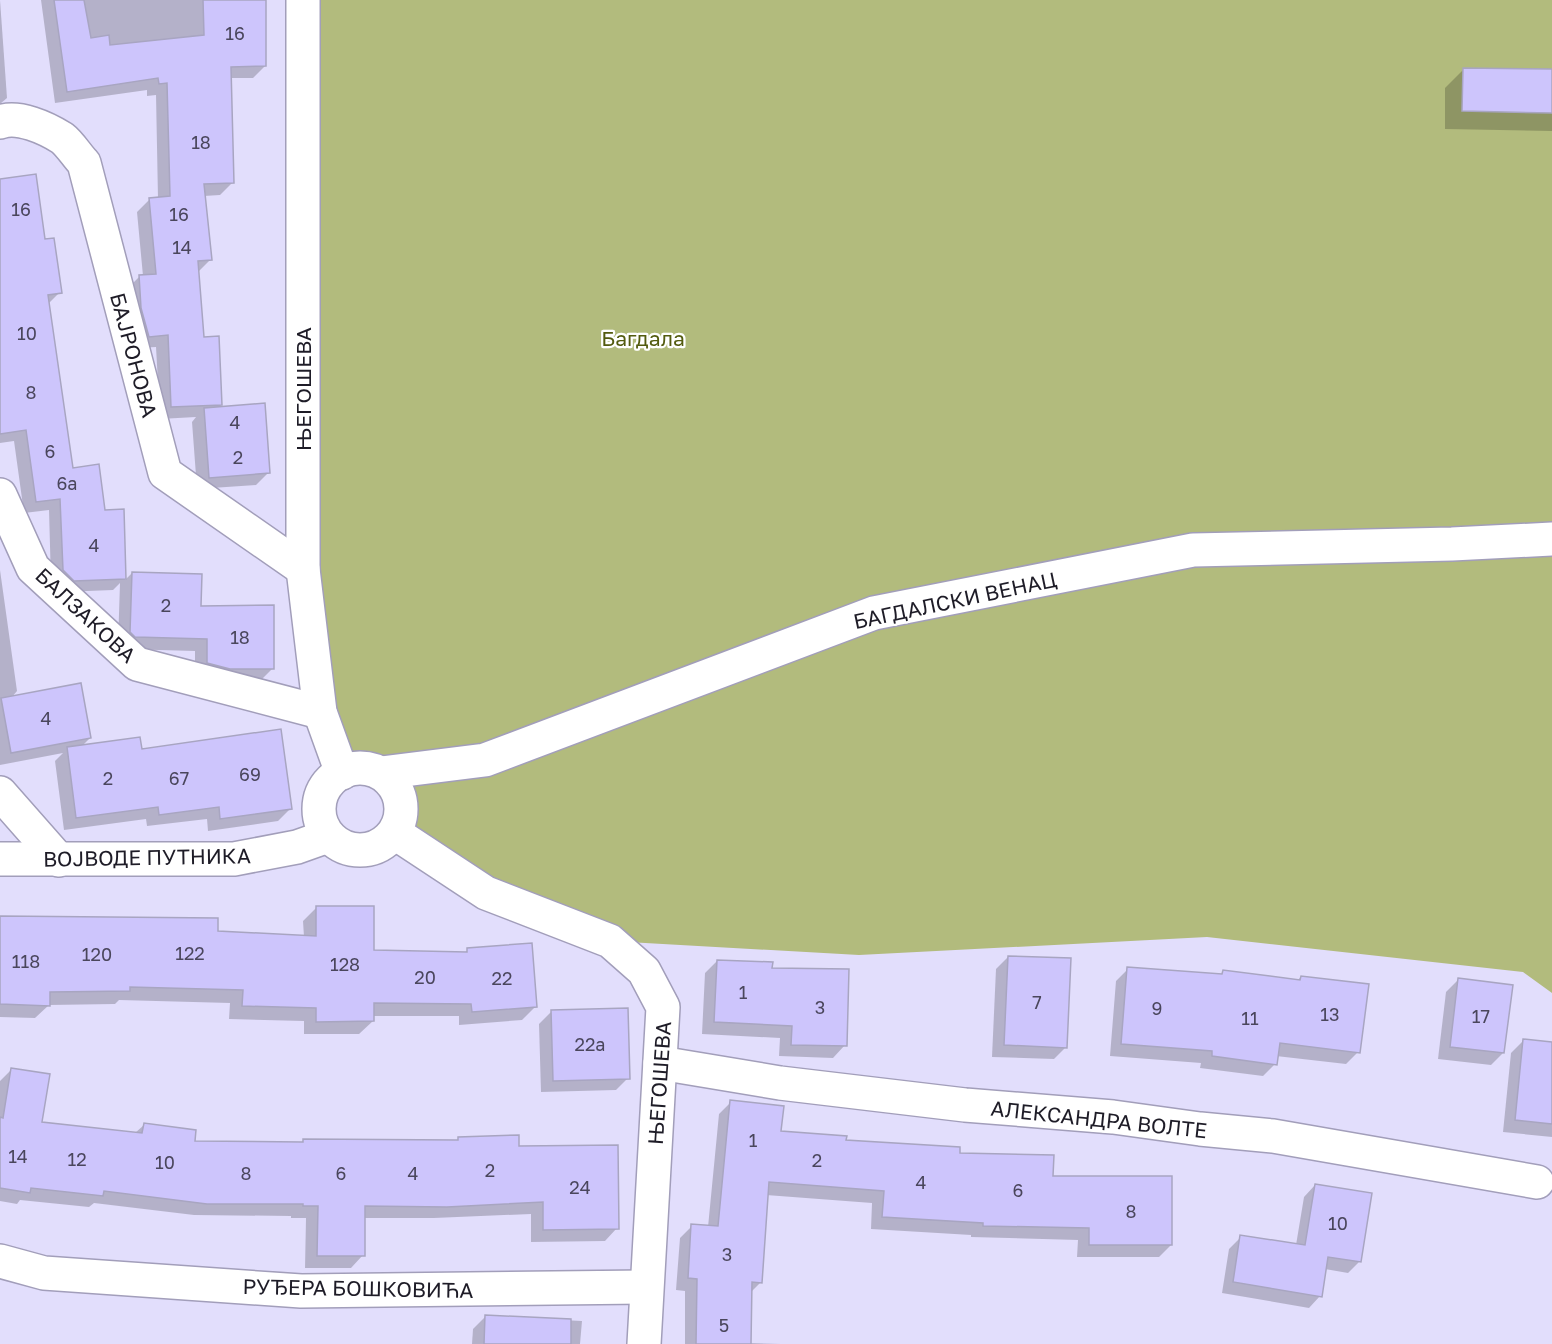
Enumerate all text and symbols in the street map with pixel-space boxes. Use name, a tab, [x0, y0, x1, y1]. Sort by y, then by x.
house number: 16	[225, 22, 245, 44]
house number: 18	[191, 131, 211, 153]
house number: 16	[11, 198, 31, 220]
house number: 16	[169, 203, 189, 225]
house number: 14	[172, 236, 192, 258]
street label: БАЈРОНОВА	[105, 290, 163, 420]
house number: 10	[17, 322, 37, 344]
park label: Багдала	[601, 325, 685, 351]
street label: ЊЕГОШЕВА	[290, 327, 316, 451]
house number: 8	[26, 381, 36, 403]
house number: 4	[230, 411, 241, 433]
house number: 6	[45, 440, 55, 462]
house number: 2	[233, 446, 243, 468]
house number: 6a	[56, 472, 78, 494]
house number: 4	[89, 534, 100, 556]
street label: БАЛЗАКОВА	[30, 562, 142, 668]
street label: БАГДАЛСКИ ВЕНАЦ	[851, 566, 1059, 634]
house number: 2	[161, 594, 171, 616]
house number: 18	[230, 626, 250, 648]
house number: 4	[41, 707, 52, 729]
house number: 69	[239, 763, 261, 785]
house number: 2	[103, 767, 113, 789]
house number: 67	[169, 767, 189, 789]
street label: ВОЈВОДЕ ПУТНИКА	[43, 842, 251, 872]
house number: 122	[175, 942, 205, 964]
house number: 120	[82, 943, 112, 965]
house number: 118	[12, 950, 40, 972]
house number: 128	[330, 953, 360, 975]
house number: 20	[414, 966, 436, 988]
house number: 22	[492, 967, 512, 989]
house number: 1	[739, 981, 748, 1003]
house number: 7	[1032, 991, 1042, 1013]
house number: 3	[815, 996, 825, 1018]
house number: 9	[1152, 997, 1162, 1019]
house number: 13	[1320, 1003, 1340, 1025]
house number: 17	[1472, 1005, 1490, 1027]
house number: 11	[1241, 1007, 1259, 1029]
street label: ЊЕГОШЕВА	[642, 1020, 676, 1146]
house number: 22a	[574, 1033, 606, 1055]
street label: АЛЕКСАНДРА ВОЛТЕ	[990, 1095, 1208, 1143]
house number: 1	[749, 1129, 758, 1151]
house number: 14	[8, 1145, 28, 1167]
house number: 12	[67, 1148, 87, 1170]
house number: 2	[812, 1149, 822, 1171]
house number: 10	[155, 1151, 175, 1173]
house number: 2	[485, 1159, 495, 1181]
house number: 8	[241, 1162, 251, 1184]
house number: 6	[336, 1162, 346, 1184]
house number: 4	[408, 1162, 419, 1184]
house number: 4	[916, 1171, 927, 1193]
house number: 24	[569, 1176, 591, 1198]
house number: 6	[1013, 1179, 1023, 1201]
house number: 8	[1126, 1200, 1136, 1222]
house number: 10	[1328, 1212, 1348, 1234]
house number: 3	[722, 1243, 732, 1265]
street label: РУЂЕРА БОШКОВИЋА	[242, 1273, 474, 1303]
house number: 5	[719, 1314, 729, 1336]

